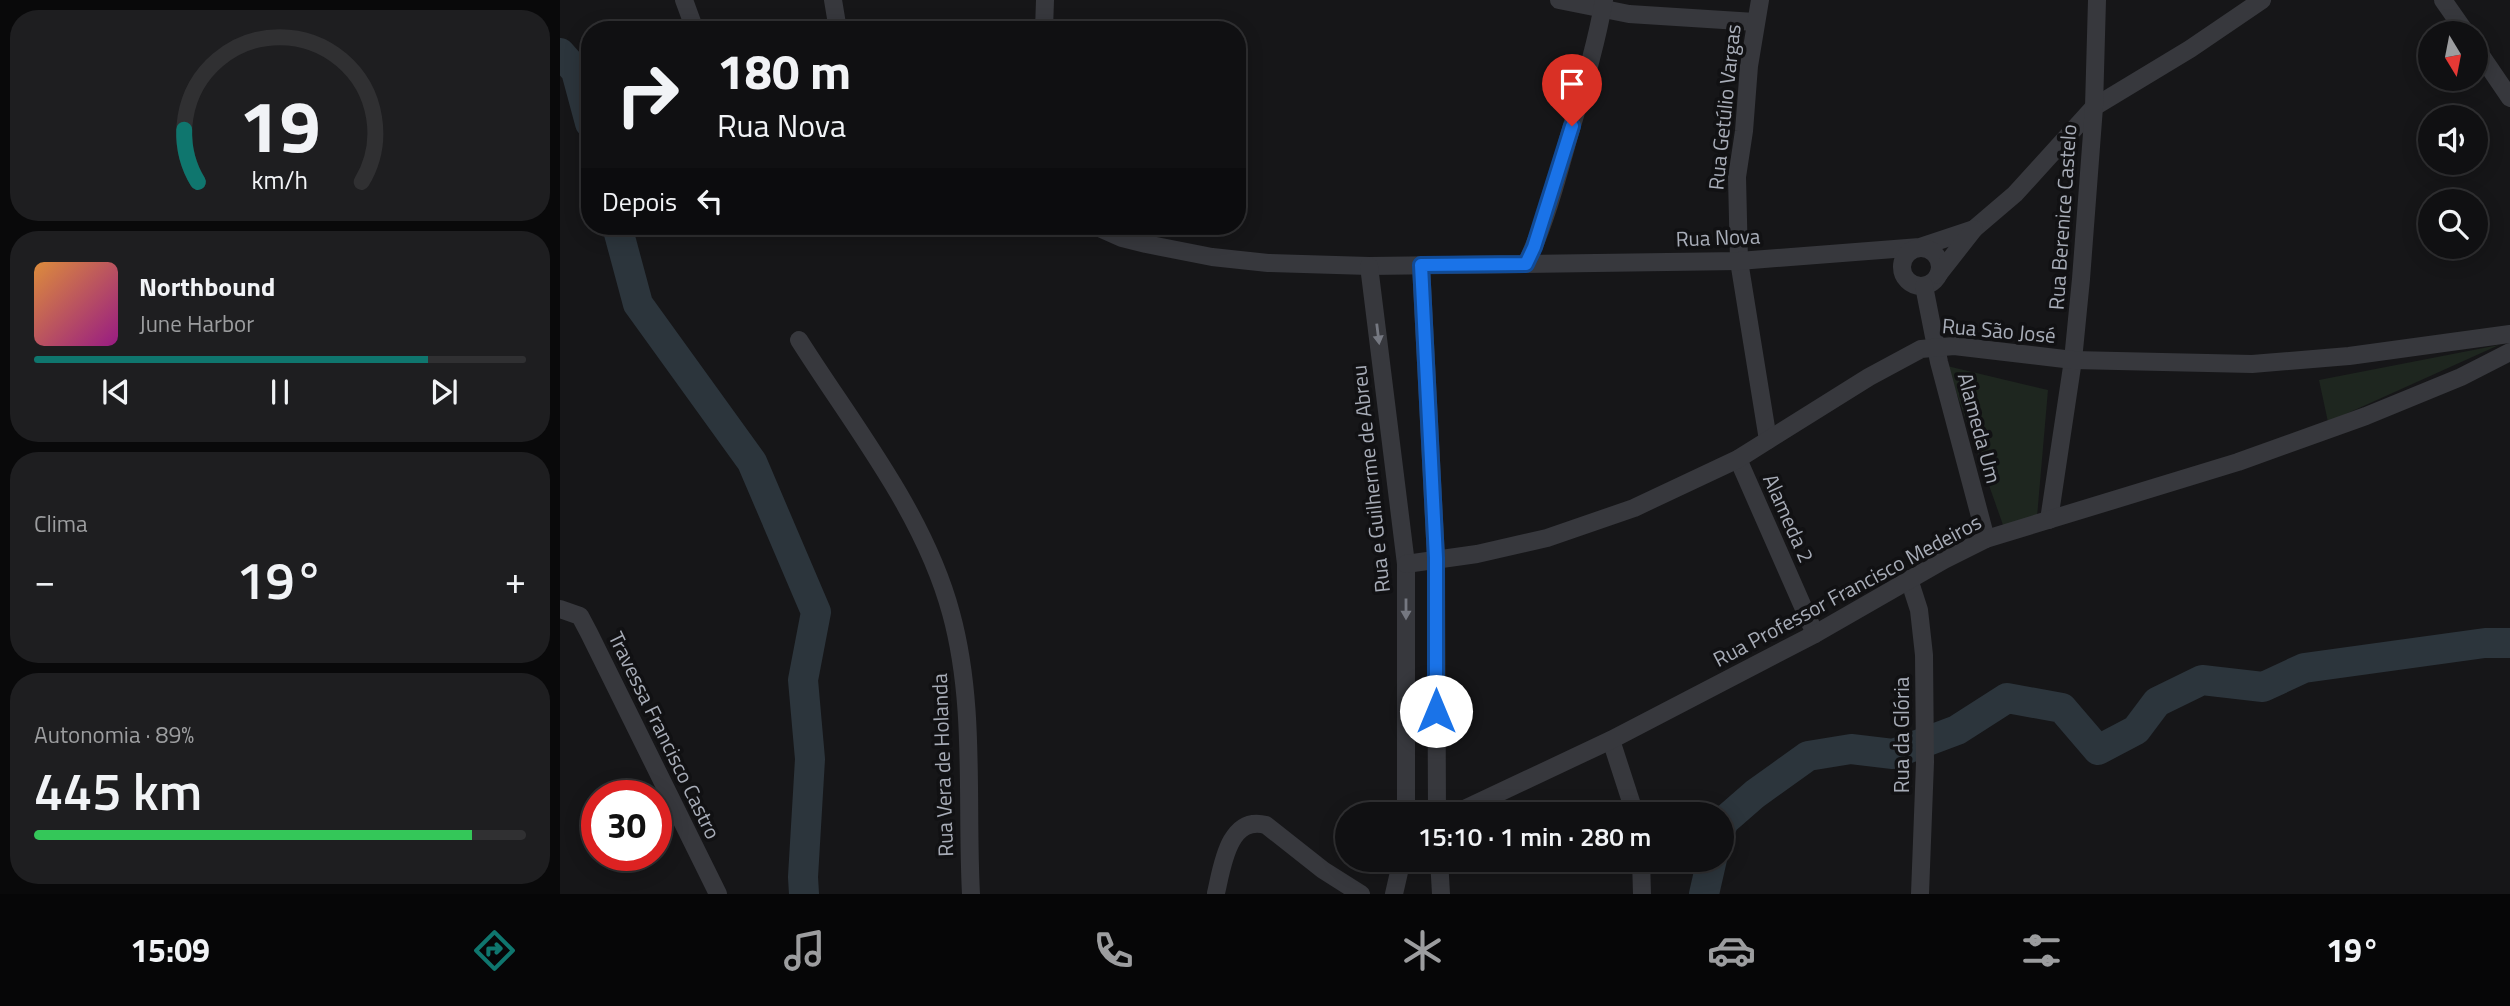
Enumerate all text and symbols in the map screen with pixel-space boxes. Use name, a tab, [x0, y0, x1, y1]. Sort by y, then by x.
north arrow	[2418, 21, 2488, 91]
map controls	[2418, 21, 2488, 259]
street label: Rua Getúlio Vargas	[1699, 22, 1749, 192]
text: 180 m	[717, 33, 851, 108]
icon: right	[602, 49, 693, 140]
pin	[1542, 54, 1602, 126]
icon: arrive	[1553, 65, 1591, 103]
text: 19	[239, 70, 321, 180]
text: Rua Nova	[717, 101, 846, 149]
button: sound	[2418, 105, 2488, 175]
street label: Rua Berenice Castelo	[2040, 123, 2084, 311]
text: km/h	[252, 160, 308, 198]
text: Depois	[602, 182, 677, 221]
icon: left	[691, 182, 729, 220]
button: search	[2418, 189, 2488, 259]
street label: Rua Nova	[1675, 220, 1761, 254]
text: Northbound	[139, 267, 275, 306]
text: June Harbor	[139, 306, 254, 341]
street label: Rua São José	[1941, 309, 2057, 351]
one-way arrow	[1372, 323, 1383, 345]
street label: Rua e Guilherme de Abreu	[1342, 364, 1398, 594]
street label: Alameda Um	[1950, 369, 2010, 487]
icon: previous	[97, 373, 135, 411]
icon: pause	[261, 373, 299, 411]
icon: next	[425, 373, 463, 411]
street label: Alameda 2	[1755, 469, 1823, 567]
street label: Rua Professor Francisco Medeiros	[1707, 505, 1987, 675]
text: Clima	[34, 506, 88, 541]
text: 19°	[236, 540, 324, 619]
text: −	[34, 551, 55, 609]
text: +	[505, 551, 526, 609]
one-way arrow	[1400, 598, 1412, 620]
street label: Travessa Francisco Castro	[601, 626, 729, 844]
street label: Rua Vera de Holanda	[923, 672, 961, 857]
position arrow	[1399, 674, 1473, 748]
street label: Rua da Glória	[1885, 676, 1917, 793]
text: Autonomia · 89%	[34, 717, 194, 752]
text: 445 km	[34, 751, 202, 830]
speed limit sign: 30	[581, 780, 672, 871]
text: 15:10 · 1 min · 280 m	[1418, 817, 1651, 856]
text: 15:09	[130, 926, 210, 974]
icon: directions	[470, 926, 519, 975]
icon: music	[780, 926, 829, 975]
icon: phone	[1089, 926, 1138, 975]
icon: climate	[1398, 926, 1447, 975]
icon: car	[1707, 926, 1756, 975]
icon: filters	[2017, 926, 2066, 975]
text: 19°	[2326, 926, 2380, 974]

